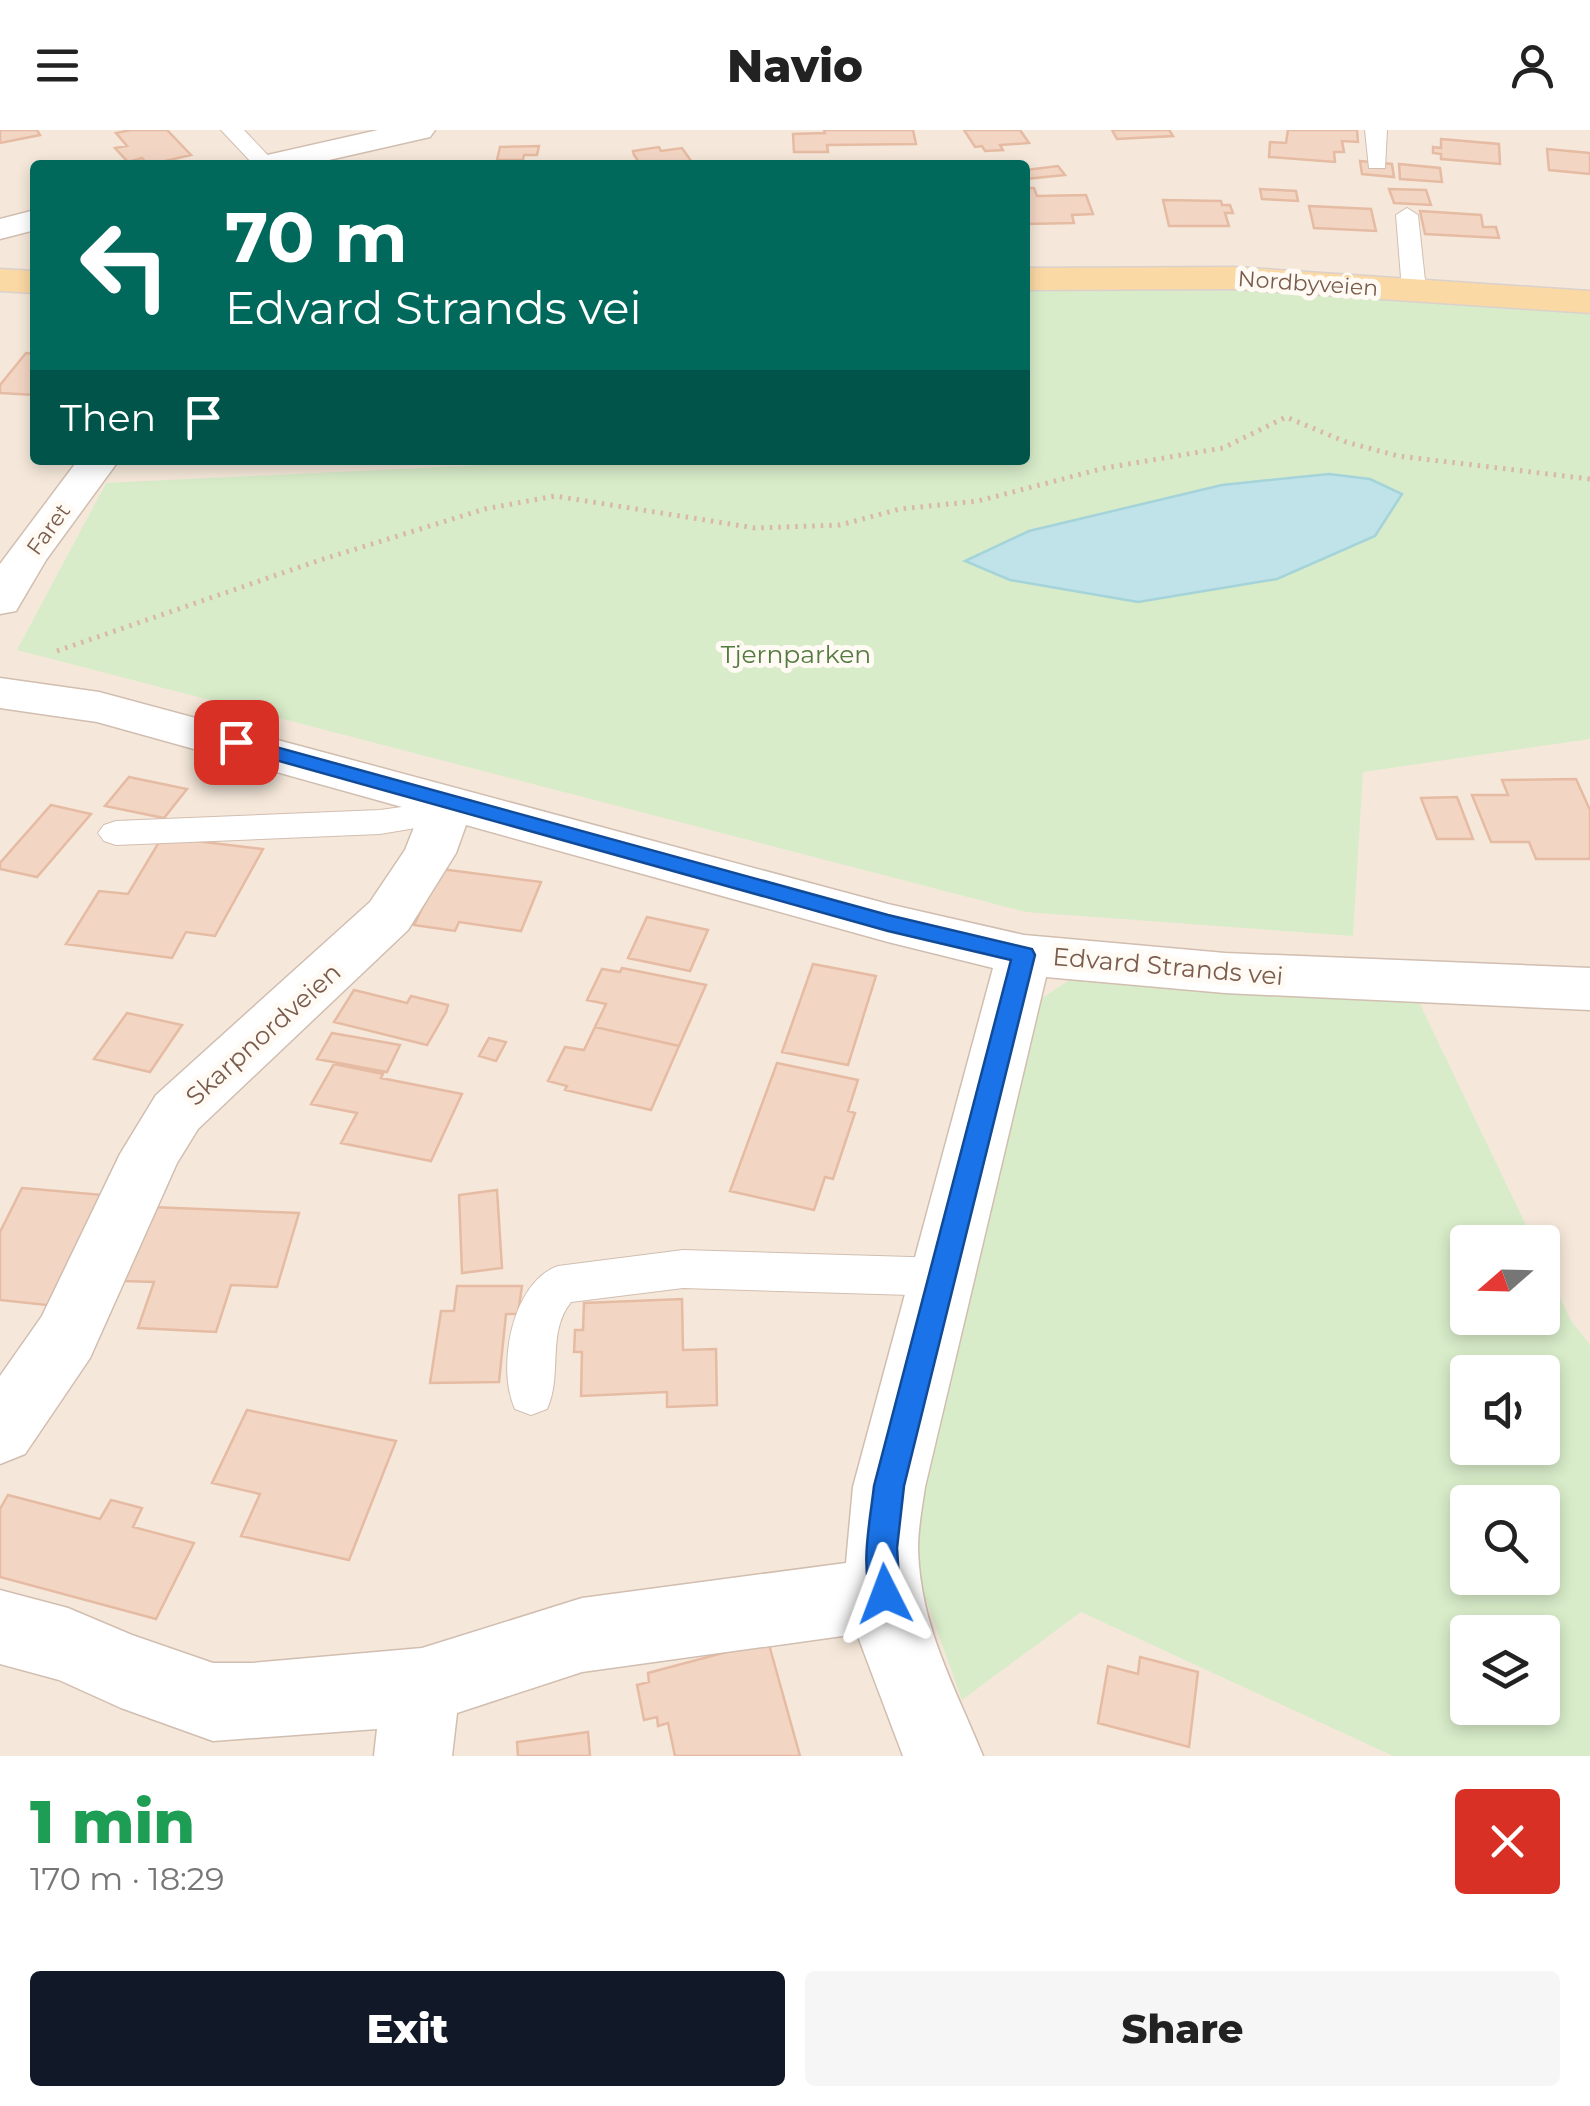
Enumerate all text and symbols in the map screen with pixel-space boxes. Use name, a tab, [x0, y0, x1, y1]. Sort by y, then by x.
icon: menu	[30, 38, 85, 93]
text: Navio	[727, 38, 863, 93]
icon: person	[1505, 38, 1560, 93]
text: 70 m	[225, 194, 408, 280]
icon: left	[60, 200, 190, 330]
street label: Nordbyveien	[1237, 265, 1379, 302]
text: Edvard Strands vei	[225, 280, 642, 335]
icon: arrive	[176, 390, 231, 445]
text: Then	[60, 394, 156, 441]
street label: Faret	[21, 498, 76, 560]
park label: Tjernparken	[721, 639, 871, 669]
pin	[194, 700, 279, 785]
icon: arrive	[209, 715, 264, 770]
street label: Edvard Strands vei	[1051, 941, 1285, 991]
street label: Skarpnordveien	[179, 957, 347, 1111]
north arrow	[1450, 1225, 1560, 1335]
map controls	[1450, 1225, 1560, 1725]
button: sound	[1450, 1355, 1560, 1465]
button: search	[1450, 1485, 1560, 1595]
position arrow	[833, 1542, 937, 1646]
button: layers	[1450, 1615, 1560, 1725]
text: 1 min	[30, 1785, 195, 1858]
button: close	[1455, 1789, 1560, 1894]
text: 170 m · 18:29	[30, 1859, 225, 1898]
button: Exit	[30, 1971, 785, 2086]
button: Share	[805, 1971, 1560, 2086]

